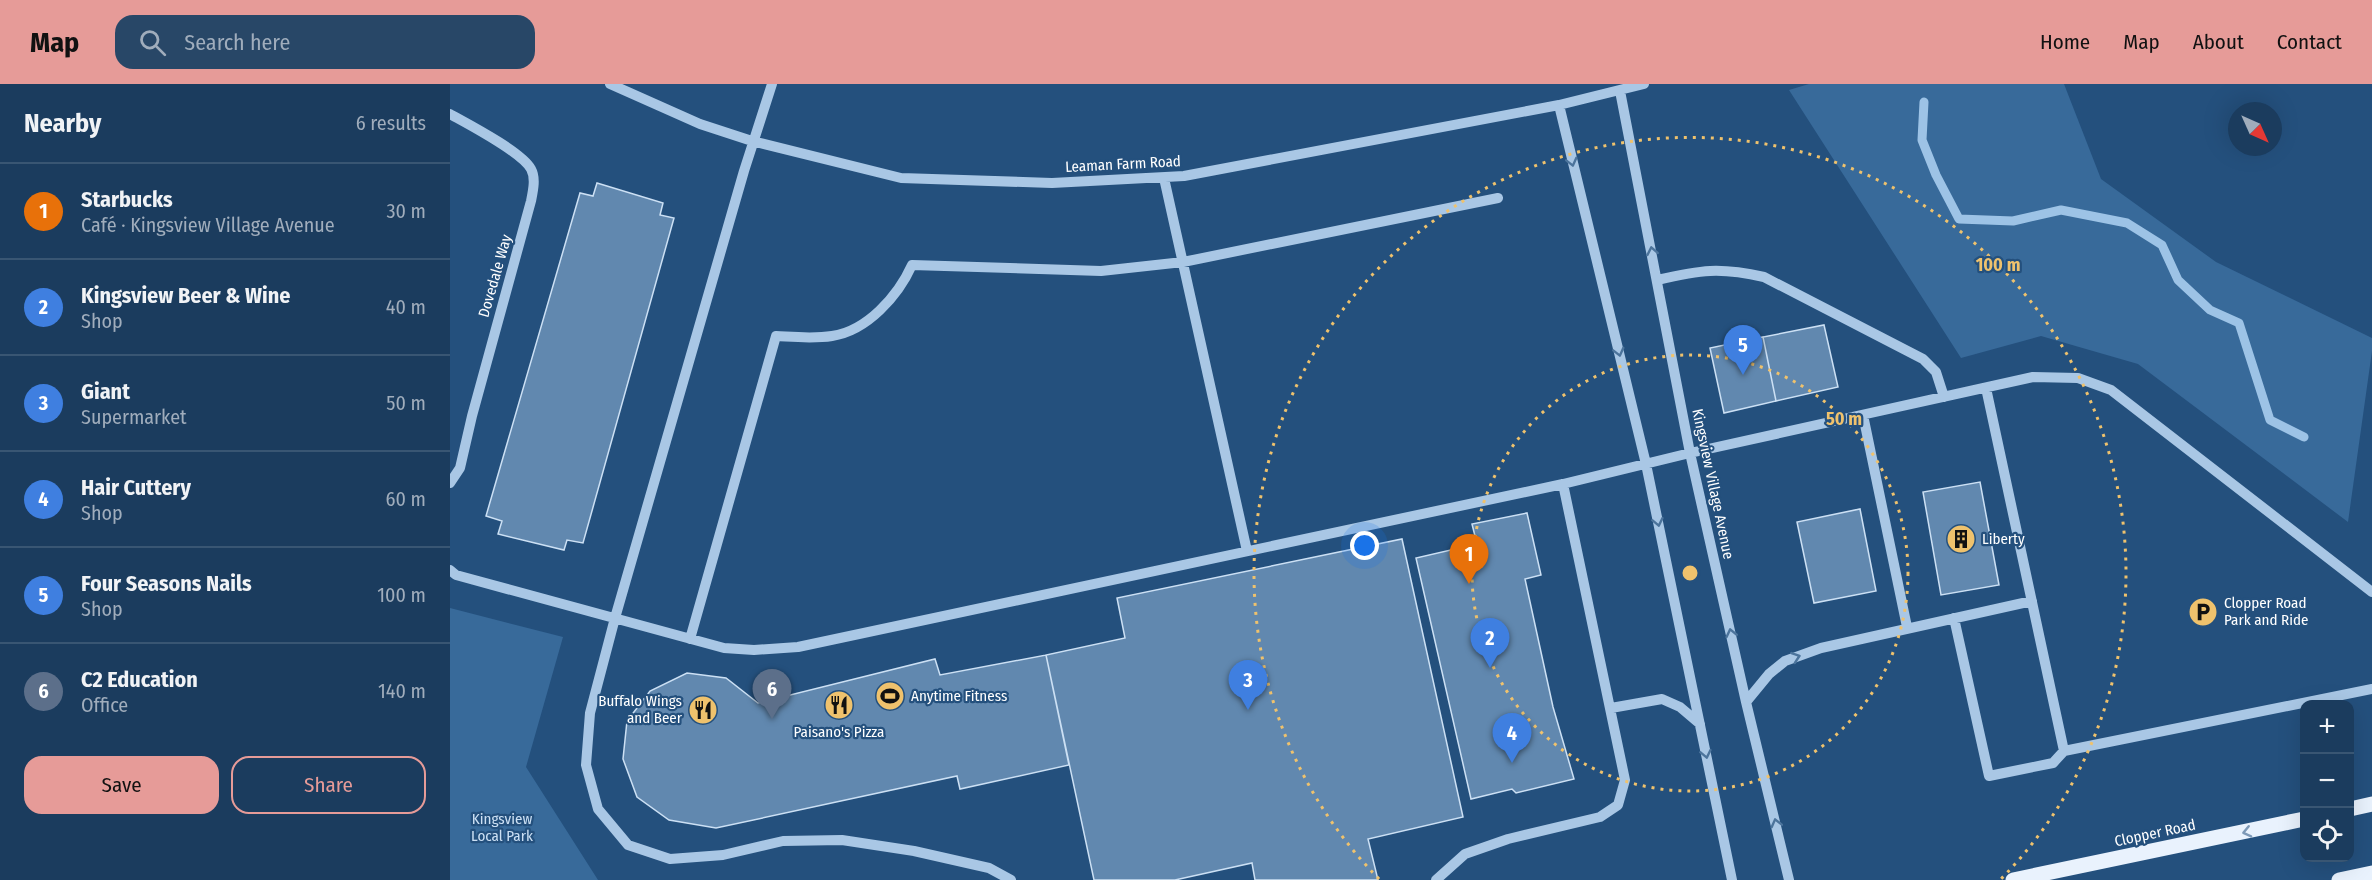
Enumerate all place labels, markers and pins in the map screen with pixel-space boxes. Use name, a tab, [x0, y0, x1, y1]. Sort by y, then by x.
pin: 5	[1724, 326, 1762, 375]
building icon: Liberty	[1945, 523, 1977, 555]
place label: Liberty	[1982, 530, 2025, 548]
pin: 1	[1450, 534, 1488, 584]
centre of rings	[1680, 563, 1700, 583]
place label: Clopper Road Park and Ride	[2224, 594, 2308, 629]
parking icon: Clopper Road Park and Ride	[2187, 596, 2219, 628]
pin: 2	[1470, 618, 1510, 668]
pin: 3	[1228, 660, 1268, 710]
pin: 6	[752, 670, 792, 719]
sports icon: Anytime Fitness	[874, 680, 906, 712]
place label: Anytime Fitness	[911, 687, 1007, 705]
restaurant icon: Paisano's Pizza	[823, 689, 855, 721]
place label: Buffalo Wings and Beer	[598, 692, 683, 727]
restaurant icon: Buffalo Wings and Beer	[687, 694, 719, 726]
pin: 4	[1492, 714, 1532, 763]
place label: Paisano's Pizza	[794, 723, 884, 741]

